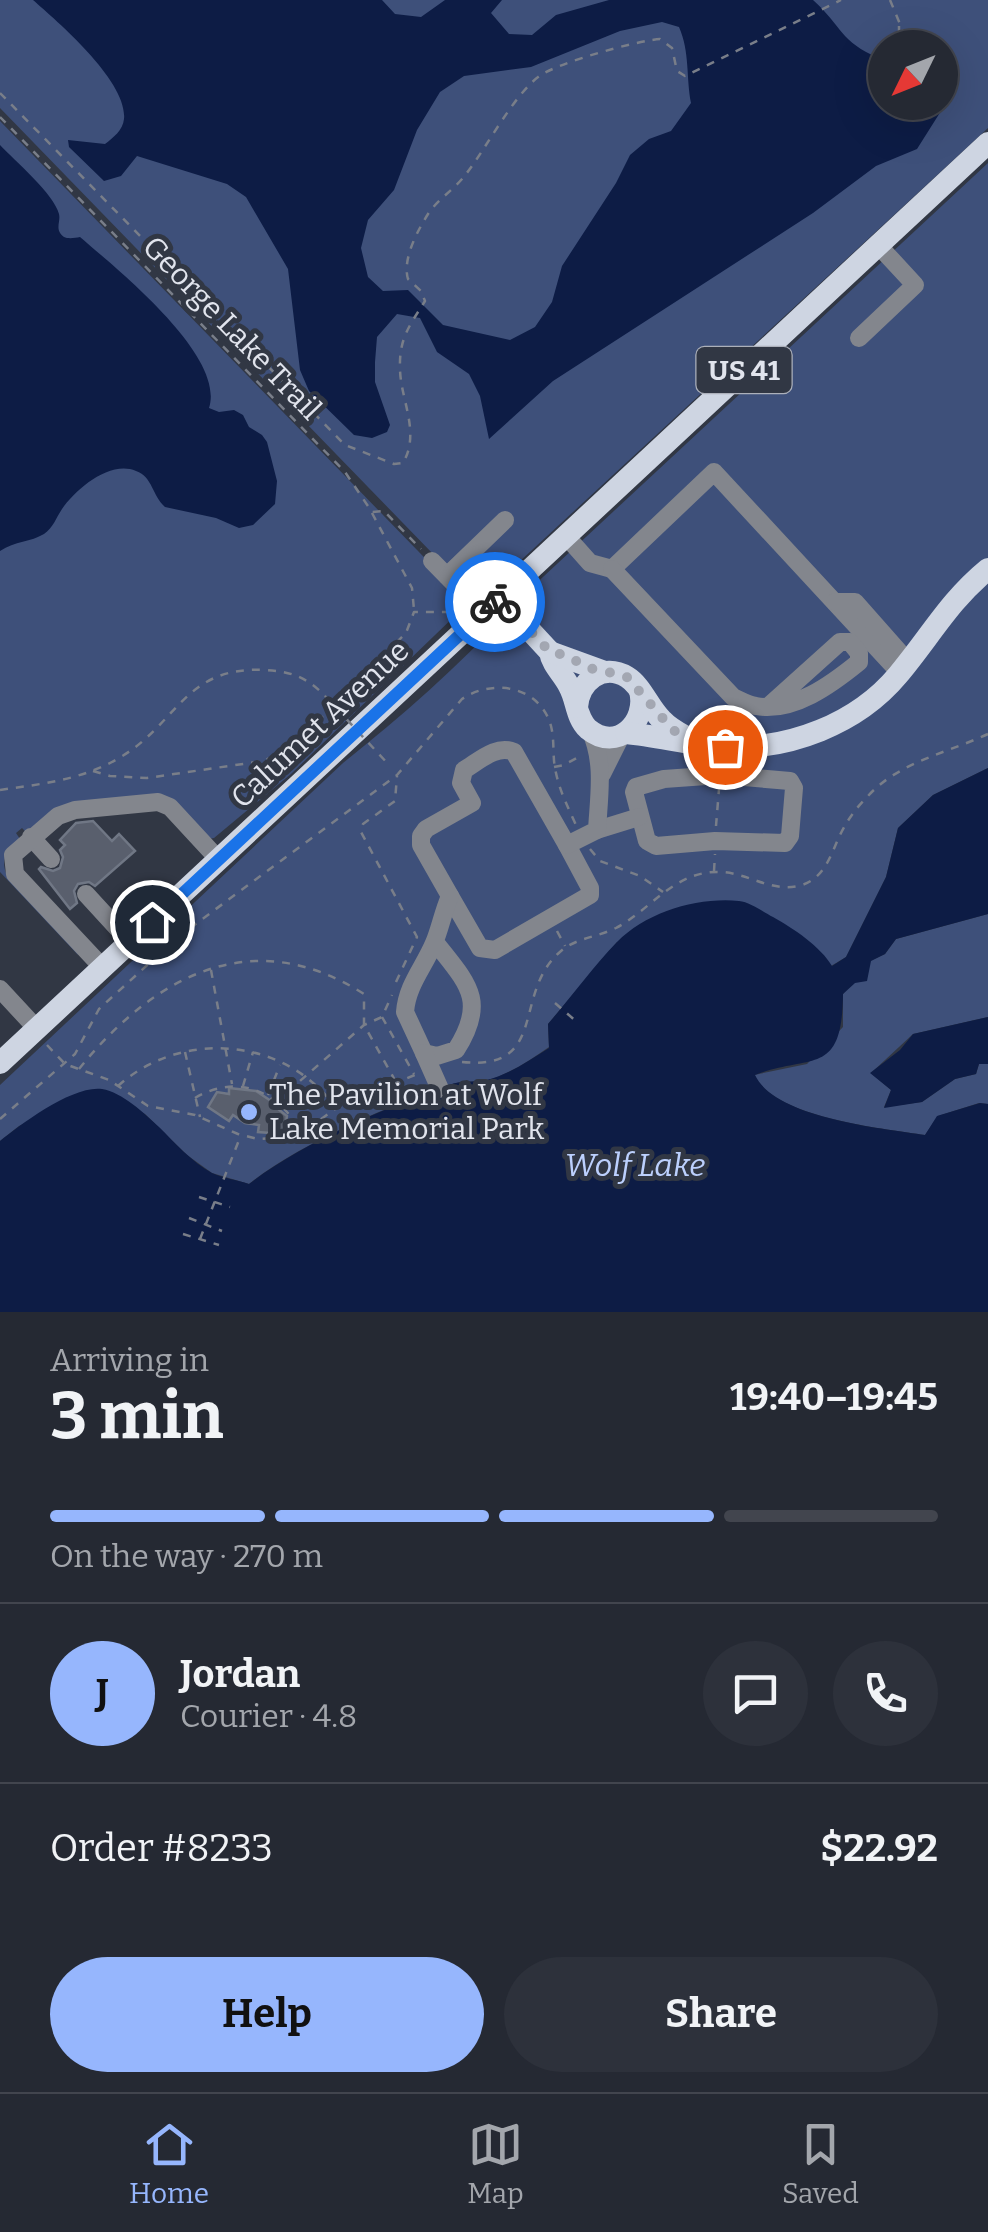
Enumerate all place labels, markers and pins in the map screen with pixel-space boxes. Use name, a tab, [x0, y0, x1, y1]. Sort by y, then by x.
pin	[683, 705, 768, 790]
pin	[110, 880, 195, 965]
place label: The Pavilion at Wolf Lake Memorial Park	[269, 1077, 545, 1147]
marker: The Pavilion at Wolf Lake Memorial Park	[238, 1101, 260, 1123]

